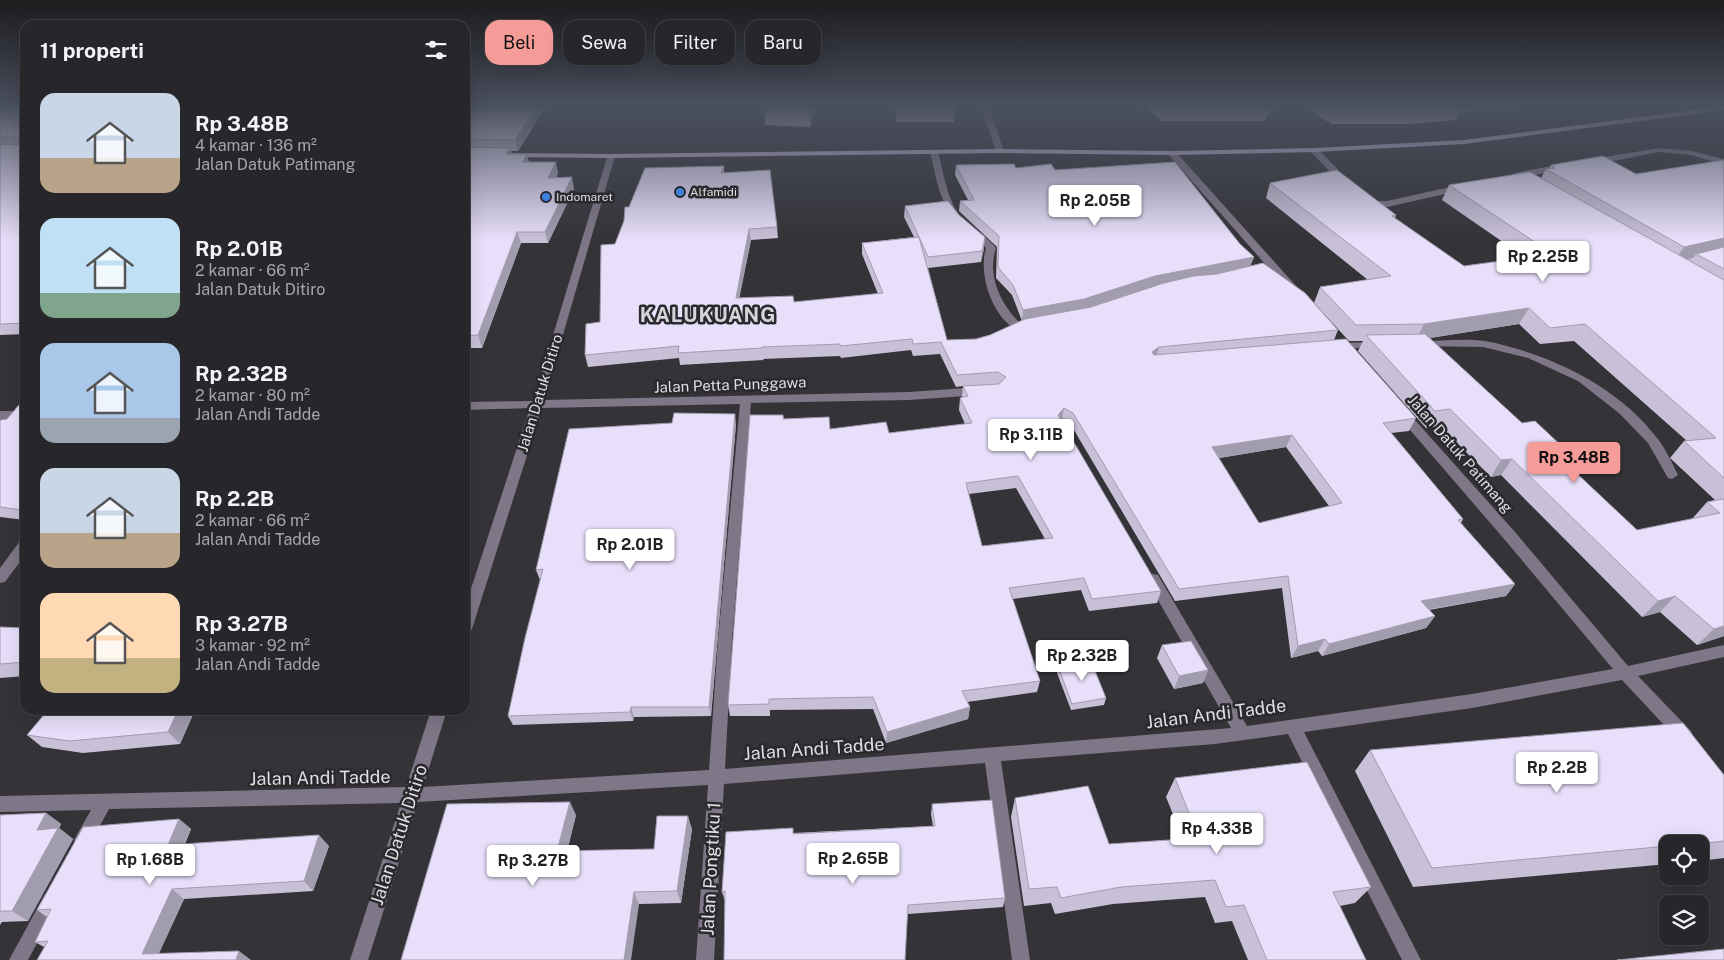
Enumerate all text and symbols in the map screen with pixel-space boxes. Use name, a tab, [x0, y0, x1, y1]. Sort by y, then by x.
chip: Beli	[485, 20, 553, 65]
chip: Sewa	[563, 20, 645, 65]
chip: Filter	[655, 20, 735, 65]
chip: Baru	[745, 20, 821, 65]
icon: filters	[422, 36, 450, 64]
text: 11 properti	[40, 38, 144, 63]
text: Rp 3.48B	[195, 111, 289, 136]
icon: home	[80, 113, 140, 173]
text: 4 kamar · 136 m²	[195, 136, 317, 155]
text: Jalan Datuk Patimang	[195, 155, 355, 174]
pin: Rp 2.05B	[1043, 184, 1147, 227]
place label: Alfamidi	[690, 185, 737, 199]
marker: Alfamidi	[674, 186, 686, 198]
place label: Indomaret	[556, 190, 613, 204]
marker: Indomaret	[540, 191, 552, 203]
text: Rp 2.05B	[1060, 191, 1130, 210]
text: Rp 2.01B	[195, 236, 283, 261]
icon: home	[80, 238, 140, 298]
pin: Rp 2.25B	[1491, 240, 1595, 283]
text: Rp 2.25B	[1507, 247, 1579, 266]
text: 2 kamar · 66 m²	[195, 261, 310, 280]
text: Jalan Datuk Ditiro	[195, 280, 325, 299]
district label: KALUKUANG	[640, 303, 776, 327]
street label: Jalan Datuk Ditiro	[514, 332, 566, 454]
text: Rp 2.32B	[195, 361, 288, 386]
icon: home	[80, 363, 140, 423]
street label: Jalan Petta Punggawa	[653, 373, 807, 396]
text: 2 kamar · 80 m²	[195, 386, 310, 405]
street label: Jalan Datuk Patimang	[1405, 391, 1516, 516]
text: Jalan Andi Tadde	[195, 405, 320, 424]
pin: Rp 3.11B	[979, 418, 1083, 461]
text: Rp 3.11B	[999, 425, 1063, 444]
pin: Rp 3.48B	[1522, 442, 1626, 484]
text: Rp 3.48B	[1538, 448, 1610, 467]
text: Rp 2.2B	[195, 486, 274, 511]
icon: home	[80, 488, 140, 548]
text: 2 kamar · 66 m²	[195, 511, 310, 530]
pin: Rp 2.01B	[578, 528, 682, 571]
text: Jalan Andi Tadde	[195, 530, 320, 549]
text: Rp 2.01B	[597, 535, 663, 554]
text: Rp 3.27B	[195, 611, 288, 636]
icon: home	[80, 613, 140, 673]
text: 3 kamar · 92 m²	[195, 636, 310, 655]
pin: Rp 2.32B	[1030, 640, 1134, 682]
text: Rp 2.32B	[1047, 646, 1117, 665]
text: Jalan Andi Tadde	[195, 655, 320, 674]
street label: Jalan Andi Tadde	[1145, 694, 1287, 733]
street label: Jalan Andi Tadde	[743, 733, 885, 764]
pin: Rp 2.2B	[1511, 752, 1603, 794]
text: Rp 2.2B	[1527, 758, 1587, 777]
street label: Jalan Datuk Ditiro	[366, 762, 431, 908]
street label: Jalan Andi Tadde	[249, 766, 391, 789]
street label: Jalan Pongtiku 1	[697, 802, 724, 936]
pin: Rp 4.33B	[1165, 812, 1269, 855]
text: Rp 4.33B	[1181, 819, 1253, 838]
map controls	[1659, 835, 1709, 945]
button: locate	[1659, 835, 1709, 885]
pin: Rp 2.65B	[801, 842, 905, 885]
pin: Rp 1.68B	[98, 844, 202, 886]
pin: Rp 3.27B	[481, 844, 585, 887]
text: Rp 2.65B	[817, 849, 889, 868]
text: Rp 1.68B	[116, 850, 184, 869]
text: Rp 3.27B	[498, 851, 568, 870]
button: layers	[1659, 895, 1709, 945]

